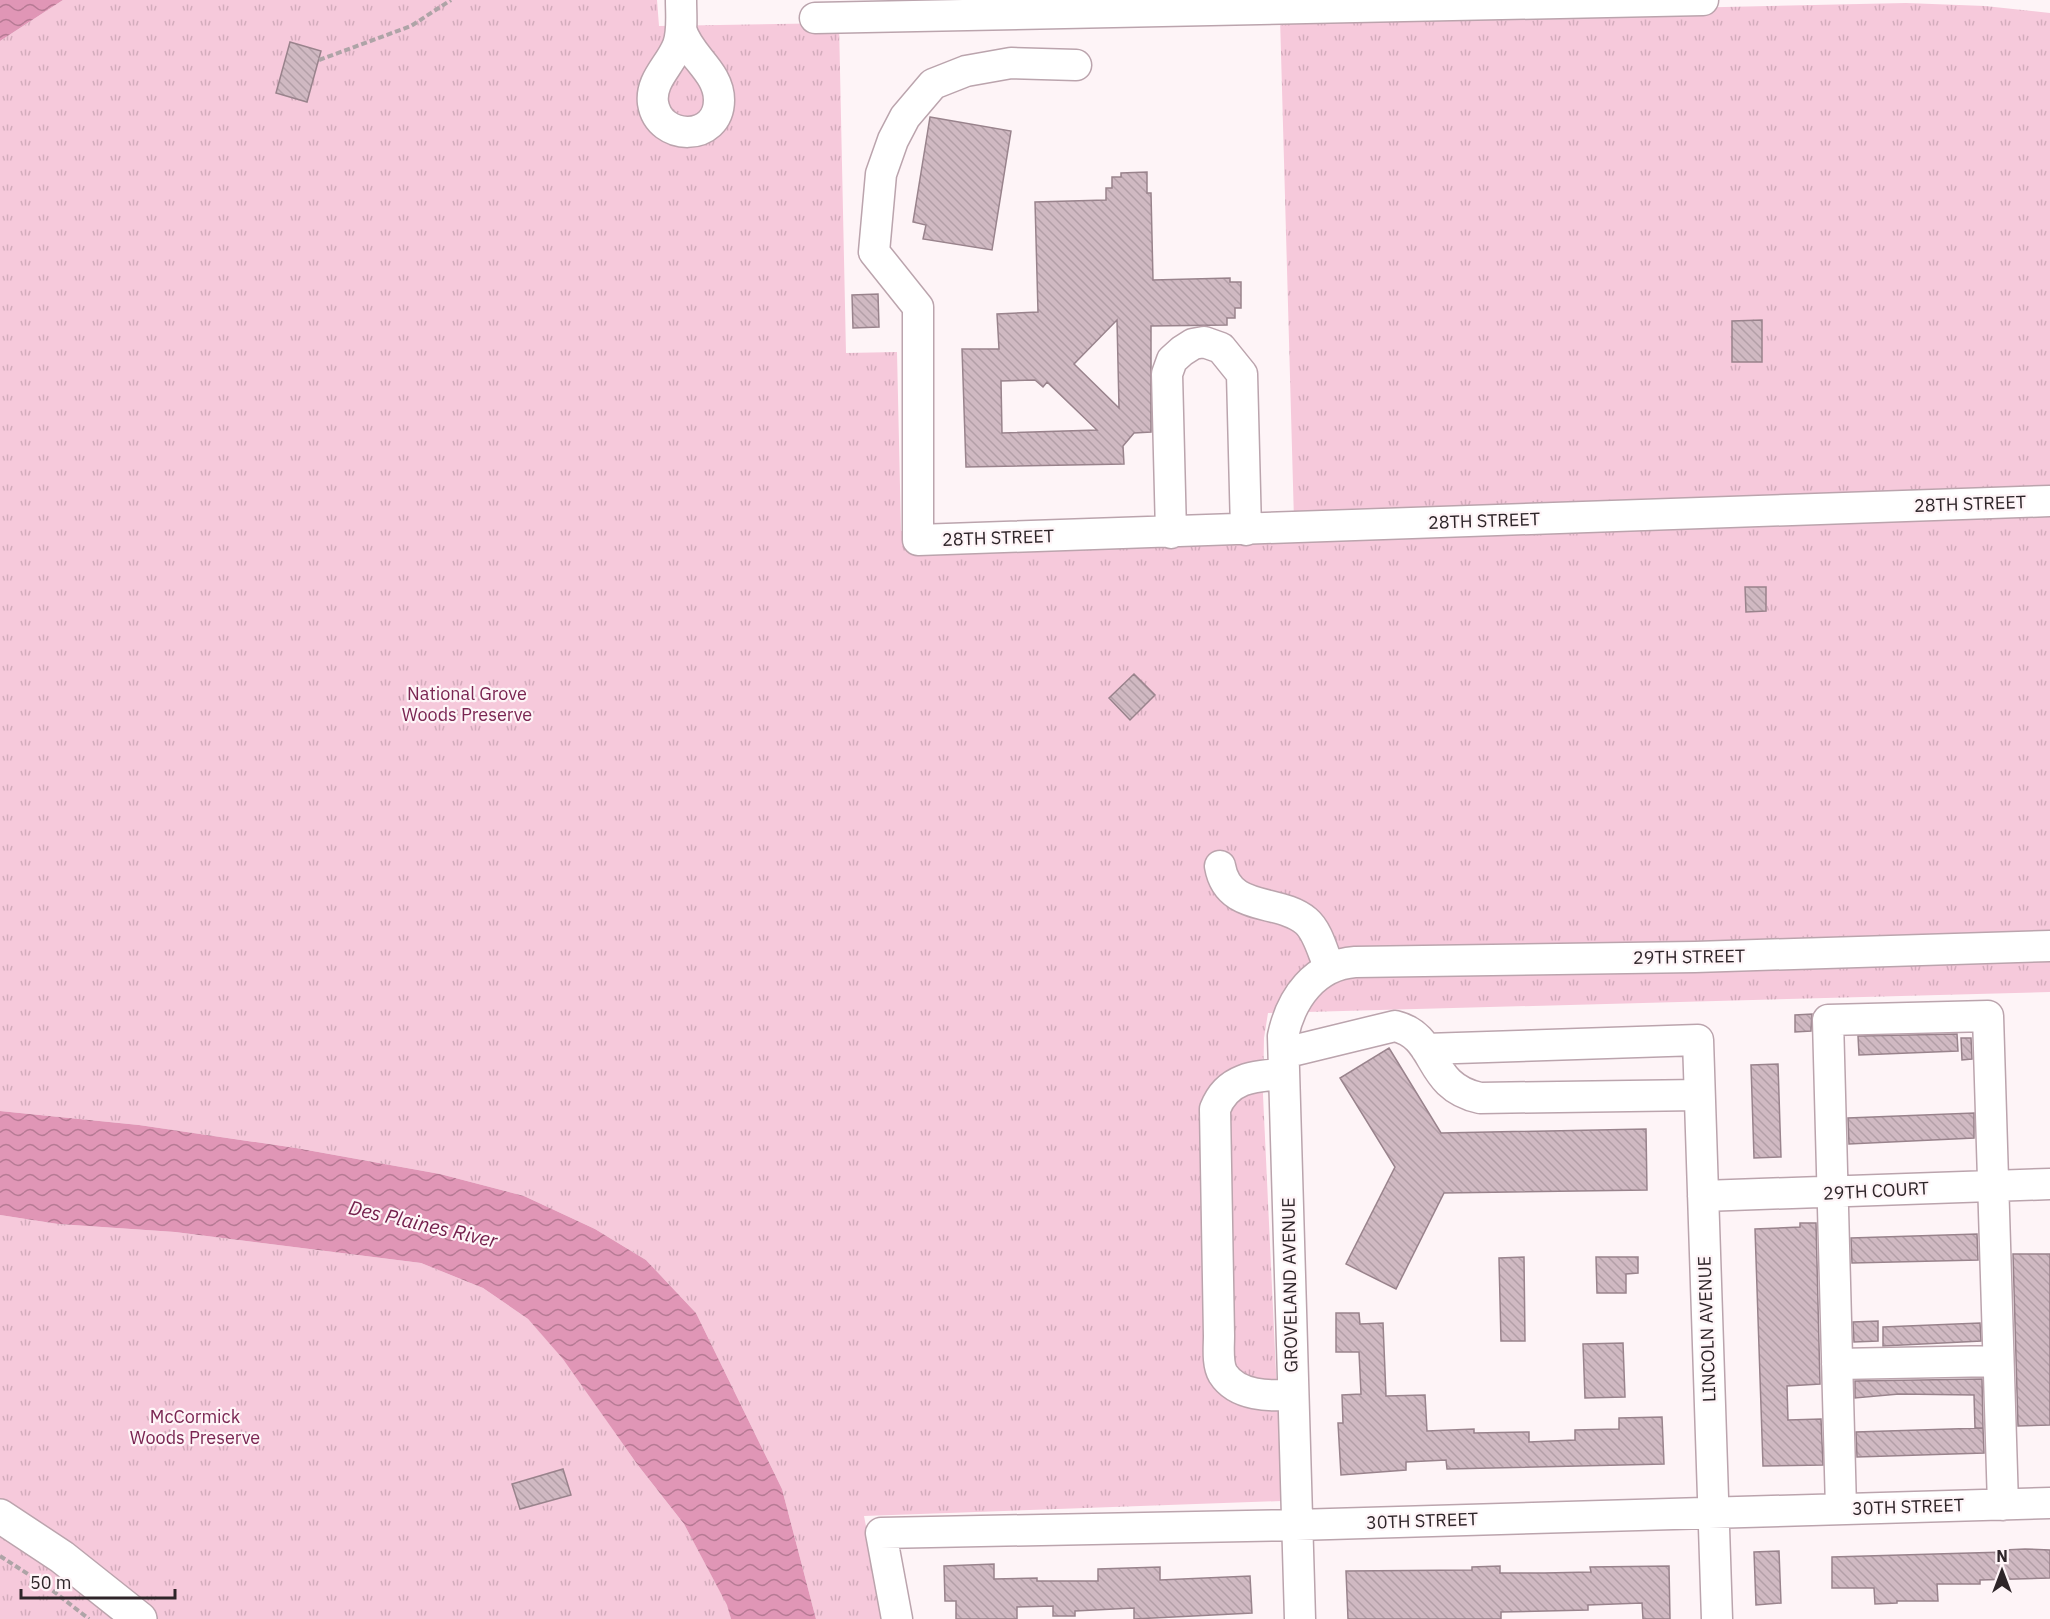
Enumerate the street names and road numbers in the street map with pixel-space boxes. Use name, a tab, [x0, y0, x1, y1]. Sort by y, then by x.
street label: 28TH STREET	[1914, 490, 2026, 517]
street label: 28TH STREET	[1428, 507, 1540, 534]
street label: 28TH STREET	[942, 524, 1054, 551]
street label: 29TH STREET	[1633, 944, 1745, 969]
street label: 29TH COURT	[1822, 1176, 1930, 1205]
street label: GROVELAND AVENUE	[1276, 1197, 1303, 1373]
street label: LINCOLN AVENUE	[1692, 1256, 1721, 1403]
street label: 30TH STREET	[1852, 1493, 1964, 1520]
street label: 30TH STREET	[1366, 1507, 1478, 1534]

